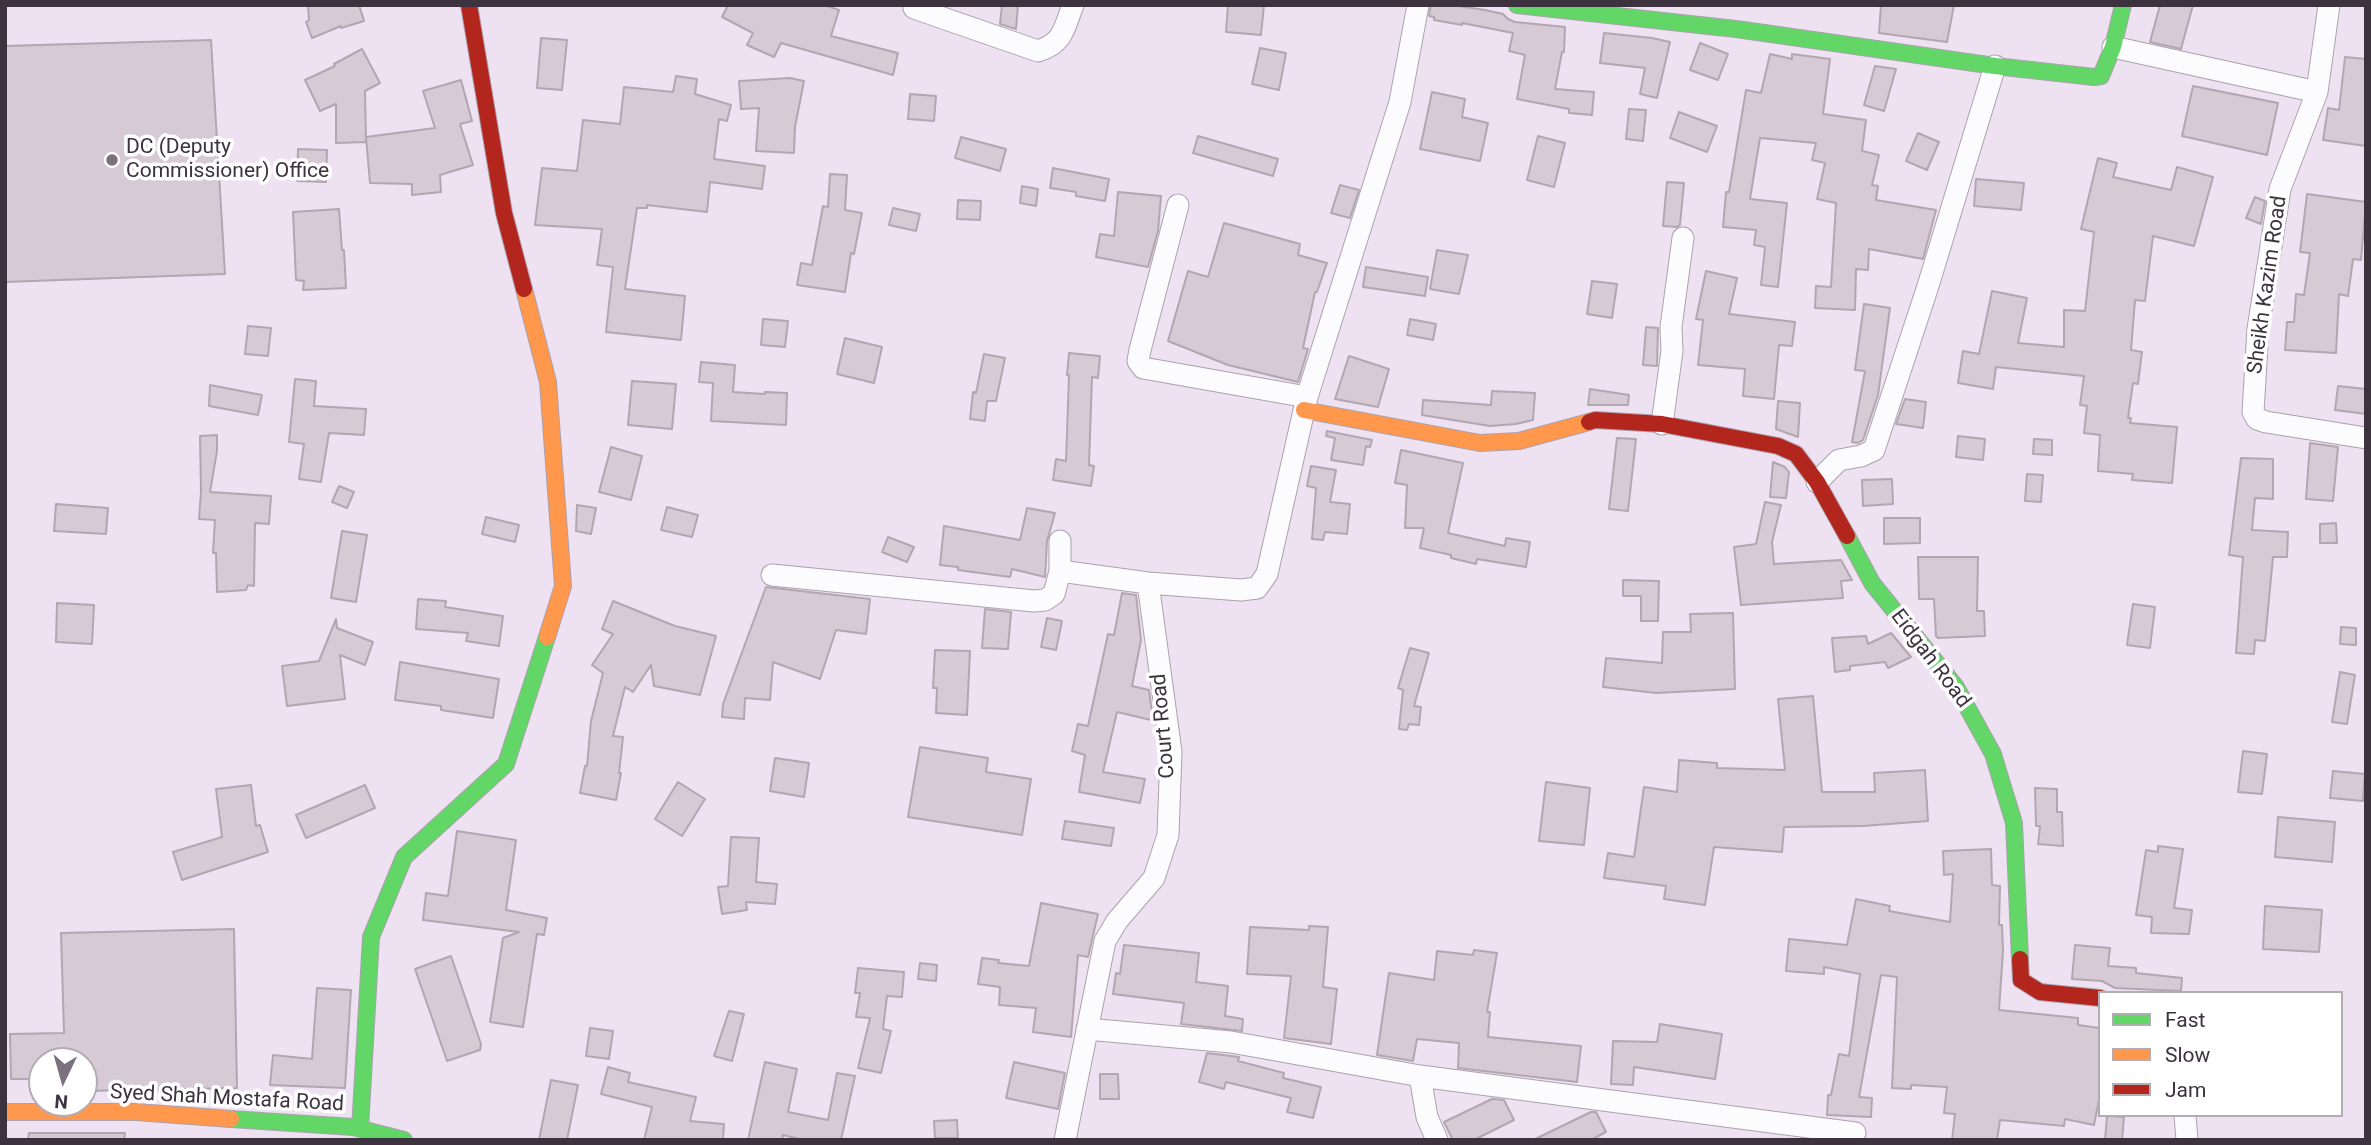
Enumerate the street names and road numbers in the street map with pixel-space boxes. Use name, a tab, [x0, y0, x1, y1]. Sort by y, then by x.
street label: Sheikh Kazim Road	[2243, 194, 2293, 376]
street label: Eidgah Road	[1885, 605, 1975, 713]
street label: Court Road	[1147, 673, 1181, 779]
street label: Syed Shah Mostafa Road	[109, 1080, 345, 1118]

